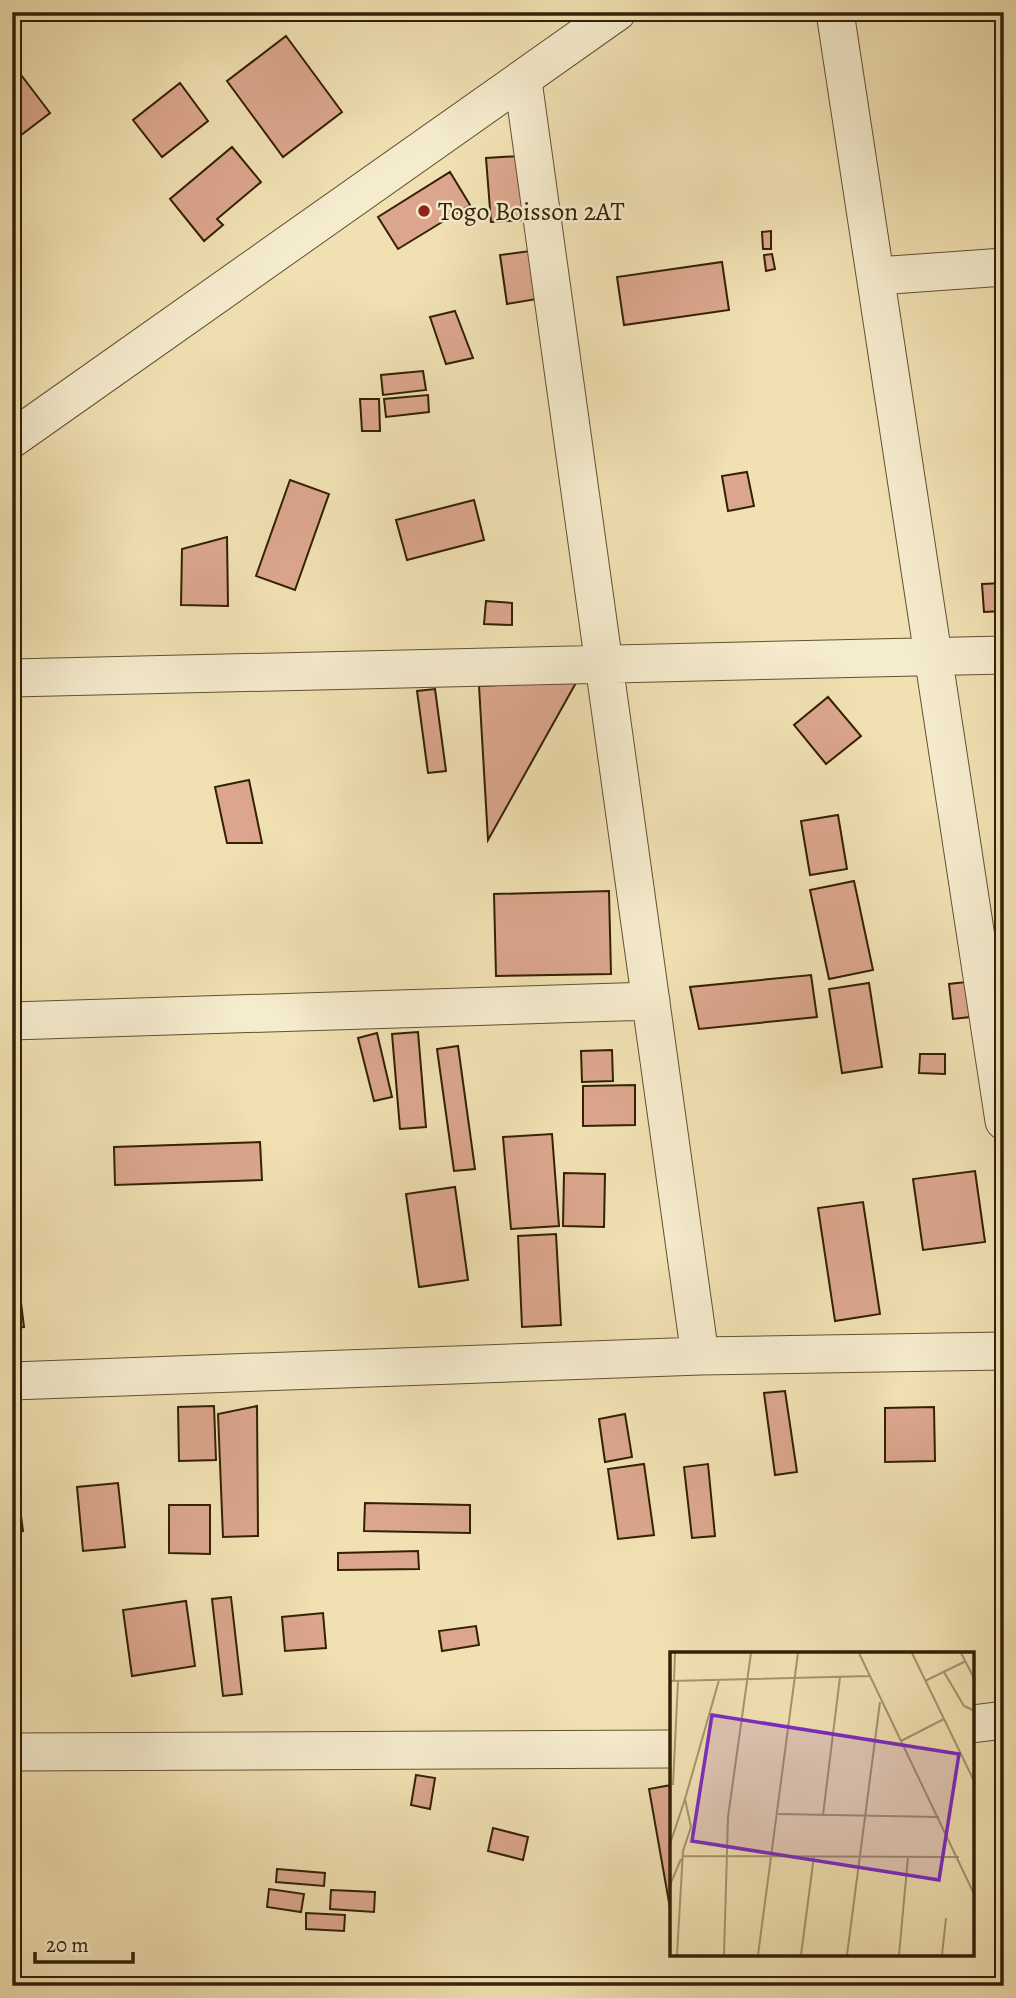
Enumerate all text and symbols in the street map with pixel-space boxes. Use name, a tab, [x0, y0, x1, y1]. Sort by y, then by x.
place label: Togo Boisson 2AT	[438, 194, 625, 229]
marker: Togo Boisson 2AT	[416, 203, 432, 219]
inset map	[670, 1652, 974, 1956]
scale bar	[35, 1921, 133, 1965]
text: 20 m	[46, 1931, 89, 1959]

